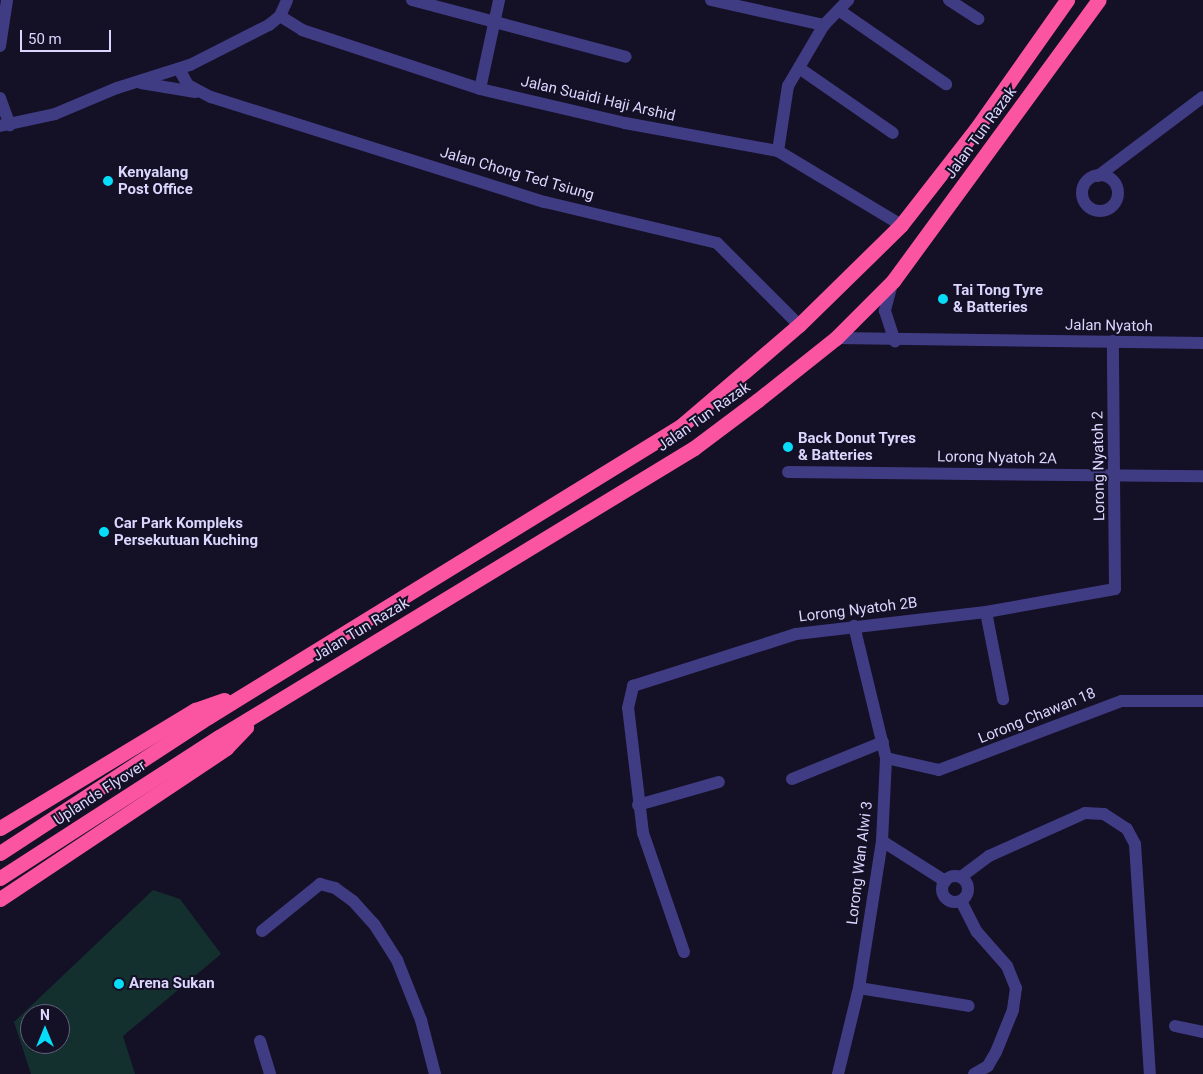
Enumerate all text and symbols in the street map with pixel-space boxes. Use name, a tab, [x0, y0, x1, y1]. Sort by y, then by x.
scale bar	[22, 20, 114, 52]
text: 50 m	[28, 30, 62, 48]
street label: Jalan Suaidi Haji Arshid	[519, 72, 677, 126]
street label: Jalan Tun Razak	[942, 83, 1020, 183]
street label: Jalan Chong Ted Tsiung	[438, 143, 596, 205]
place label: Kenyalang Post Office	[118, 163, 193, 198]
marker: Kenyalang Post Office	[102, 175, 114, 187]
place label: Tai Tong Tyre & Batteries	[953, 281, 1044, 316]
marker: Tai Tong Tyre & Batteries	[937, 293, 949, 305]
street label: Jalan Nyatoh	[1065, 316, 1153, 336]
street label: Jalan Tun Razak	[654, 378, 754, 456]
street label: Lorong Nyatoh 2	[1089, 411, 1109, 521]
place label: Back Donut Tyres & Batteries	[798, 429, 916, 464]
marker: Back Donut Tyres & Batteries	[782, 441, 794, 453]
street label: Lorong Nyatoh 2A	[937, 448, 1057, 468]
place label: Car Park Kompleks Persekutuan Kuching	[114, 514, 258, 549]
marker: Car Park Kompleks Persekutuan Kuching	[98, 526, 110, 538]
street label: Jalan Tun Razak	[309, 594, 413, 666]
street label: Lorong Nyatoh 2B	[798, 594, 918, 626]
street label: Lorong Chawan 18	[976, 684, 1098, 748]
street label: Uplands Flyover	[51, 757, 149, 829]
street label: Lorong Wan Alwi 3	[843, 800, 877, 926]
place label: Arena Sukan	[129, 975, 215, 993]
marker: Arena Sukan	[113, 978, 125, 990]
north arrow	[20, 1004, 70, 1054]
text: N	[40, 1007, 50, 1023]

